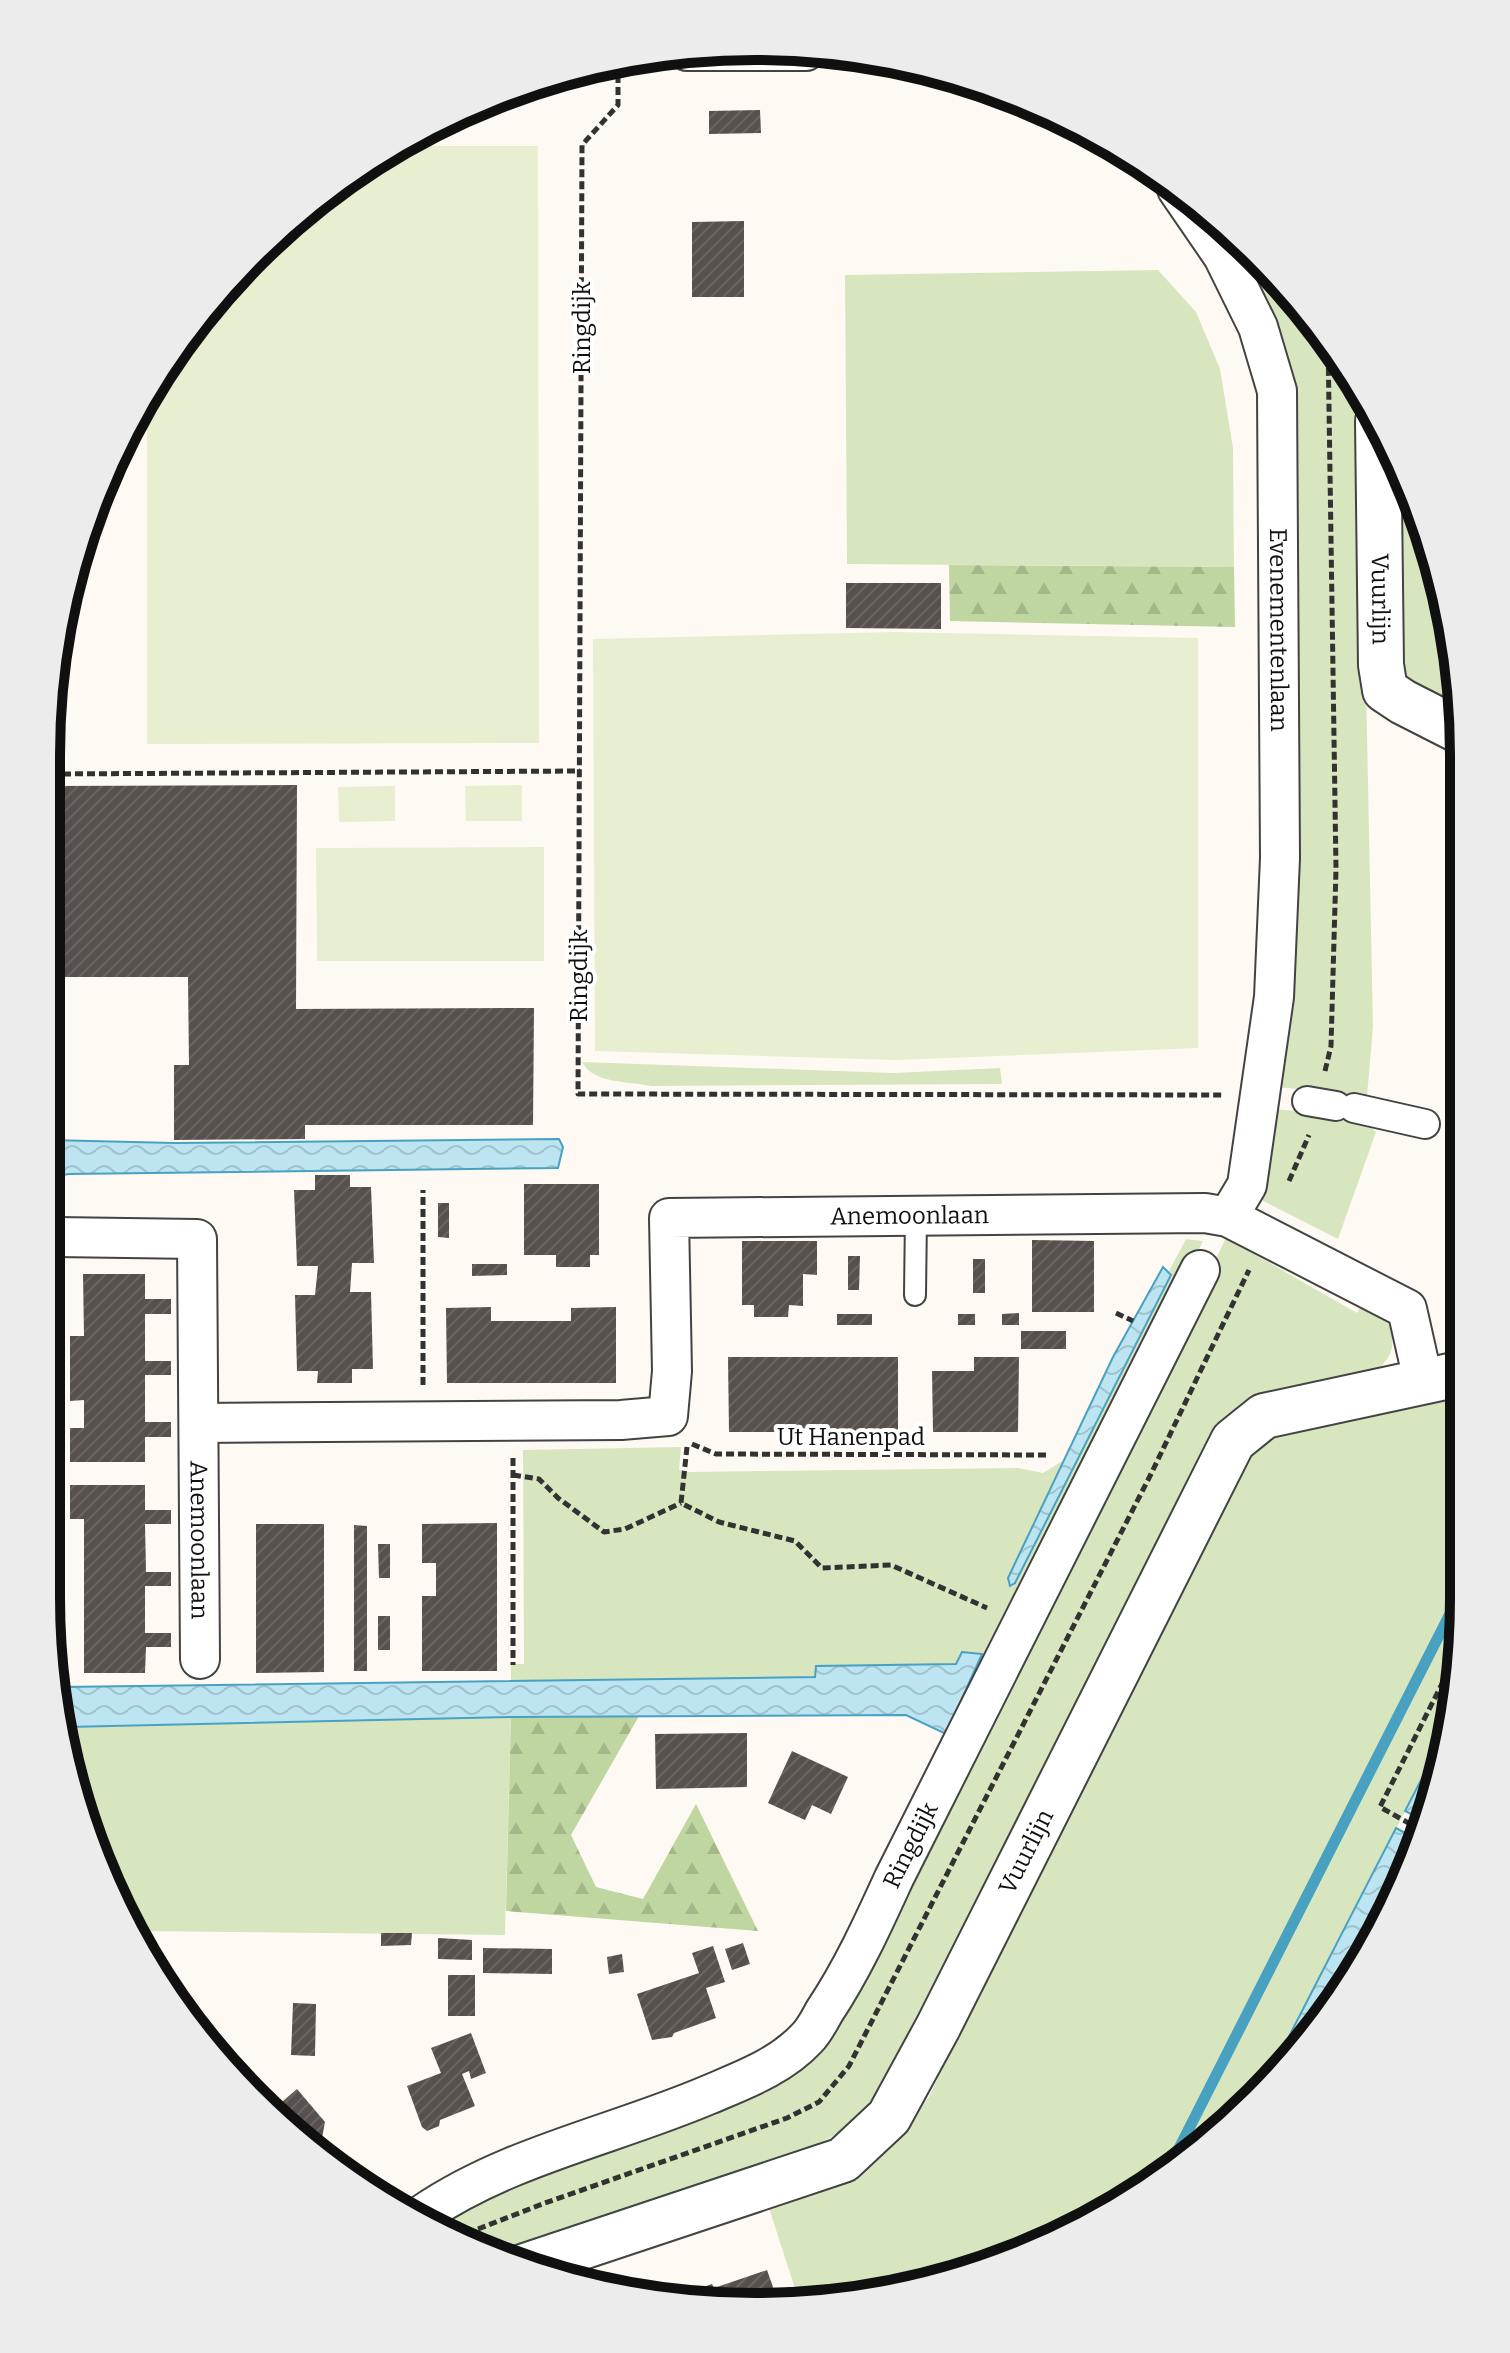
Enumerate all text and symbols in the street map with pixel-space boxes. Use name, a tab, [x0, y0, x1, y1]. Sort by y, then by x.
street label: Ringdijk	[568, 281, 596, 374]
street label: Evenementenlaan	[1264, 528, 1293, 732]
street label: Vuurlijn	[1366, 553, 1395, 645]
street label: Ringdijk	[565, 929, 593, 1022]
street label: Anemoonlaan	[830, 1201, 989, 1230]
street label: Ut Hanenpad	[777, 1423, 925, 1451]
street label: Anemoonlaan	[185, 1461, 214, 1619]
street label: Ringdijk	[877, 1797, 944, 1893]
street label: Vuurlijn	[993, 1805, 1059, 1899]

